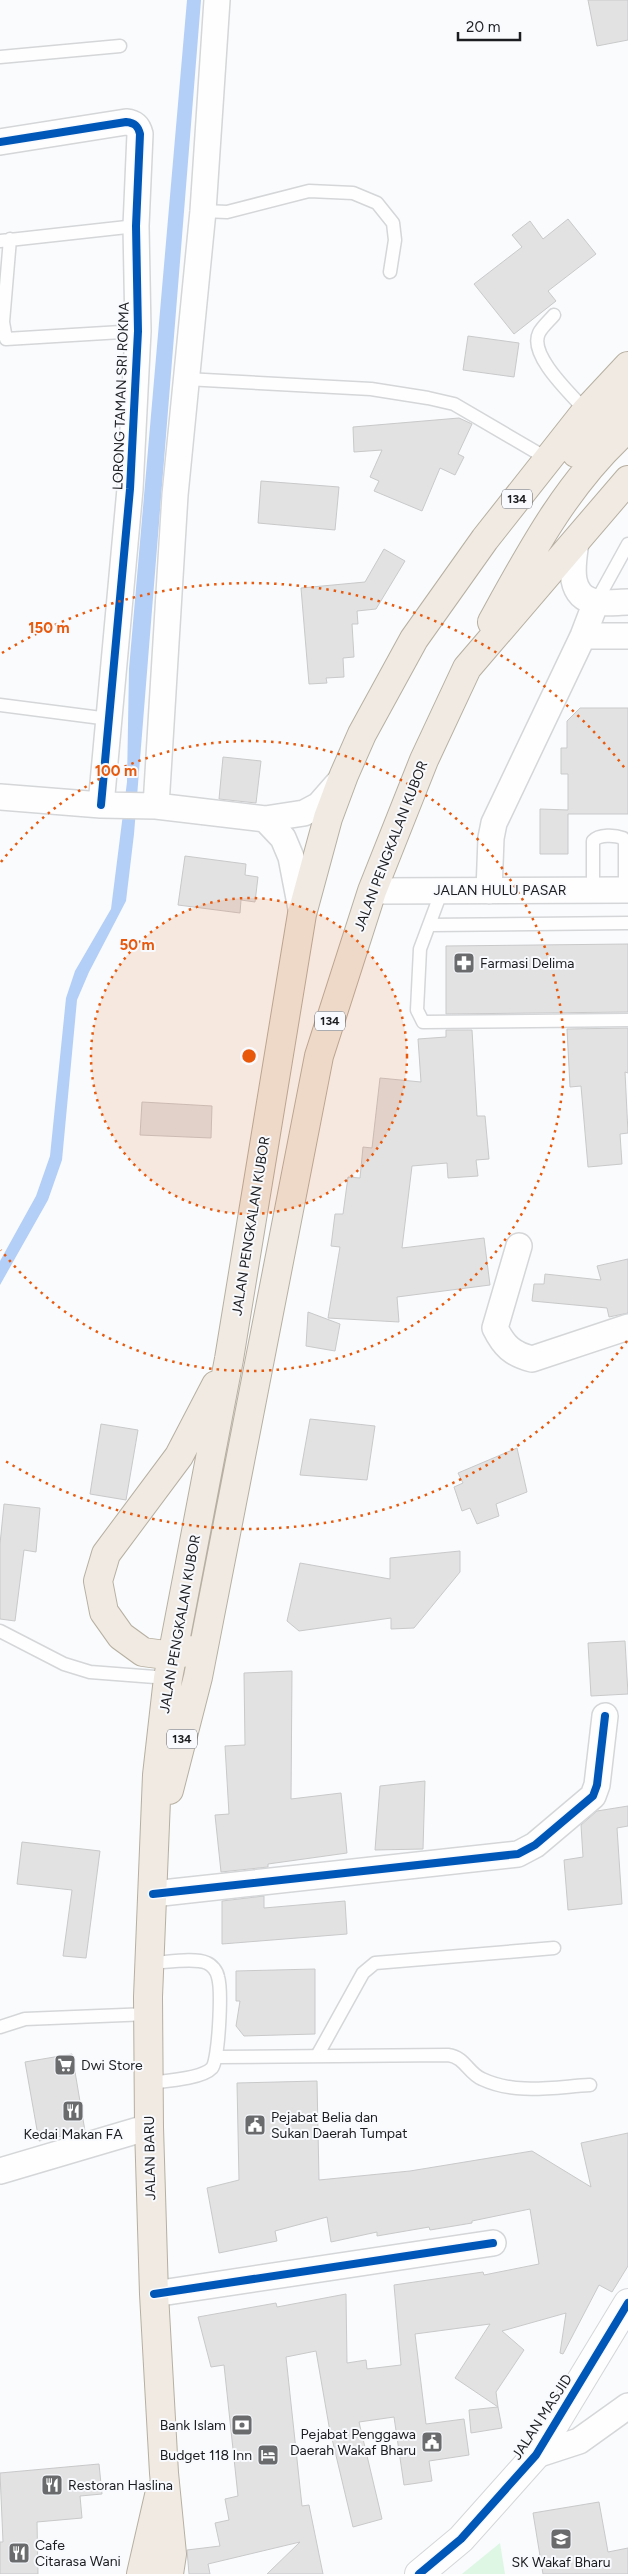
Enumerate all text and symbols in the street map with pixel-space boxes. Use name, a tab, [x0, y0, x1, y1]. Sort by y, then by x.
scale bar	[458, 10, 520, 42]
text: 20 m	[466, 18, 500, 36]
street label: LORONG TAMAN SRI ROKMA	[109, 301, 133, 490]
road number: 134	[502, 489, 532, 508]
text: 150 m	[28, 619, 70, 637]
street label: JALAN PENGKALAN KUBOR	[351, 758, 432, 934]
text: 100 m	[95, 762, 137, 780]
street label: JALAN HULU PASAR	[433, 882, 567, 899]
text: 50 m	[119, 936, 155, 954]
pharmacy icon: Farmasi Delima	[452, 951, 476, 975]
place label: Farmasi Delima	[480, 955, 574, 972]
road number: 134	[315, 1011, 345, 1030]
centre of rings	[240, 1047, 258, 1065]
street label: JALAN PENGKALAN KUBOR	[228, 1135, 274, 1317]
street label: JALAN PENGKALAN KUBOR	[156, 1533, 204, 1715]
road number: 134	[167, 1730, 197, 1748]
supermarket icon: Dwi Store	[53, 2053, 77, 2077]
place label: Dwi Store	[81, 2057, 143, 2074]
restaurant icon: Kedai Makan FA	[61, 2099, 85, 2123]
place label: Pejabat Belia dan Sukan Daerah Tumpat	[271, 2109, 408, 2142]
public building icon: Pejabat Belia dan Sukan Daerah Tumpat	[243, 2113, 267, 2137]
street label: JALAN BARU	[141, 2116, 159, 2200]
place label: Kedai Makan FA	[23, 2126, 123, 2143]
street label: JALAN MASJID	[508, 2371, 576, 2463]
bank icon: Bank Islam	[230, 2413, 254, 2437]
place label: Bank Islam	[160, 2417, 226, 2434]
place label: Pejabat Penggawa Daerah Wakaf Bharu	[290, 2426, 416, 2459]
public building icon: Pejabat Penggawa Daerah Wakaf Bharu	[420, 2430, 444, 2454]
hotel icon: Budget 118 Inn	[256, 2443, 280, 2467]
place label: Budget 118 Inn	[160, 2447, 252, 2464]
restaurant icon: Restoran Haslina	[40, 2473, 64, 2497]
place label: Restoran Haslina	[68, 2477, 173, 2494]
school or university icon: SK Wakaf Bharu	[549, 2527, 573, 2551]
place label: Cafe Citarasa Wani	[35, 2537, 121, 2570]
restaurant icon: Cafe Citarasa Wani	[7, 2541, 31, 2565]
place label: SK Wakaf Bharu	[511, 2554, 611, 2571]

